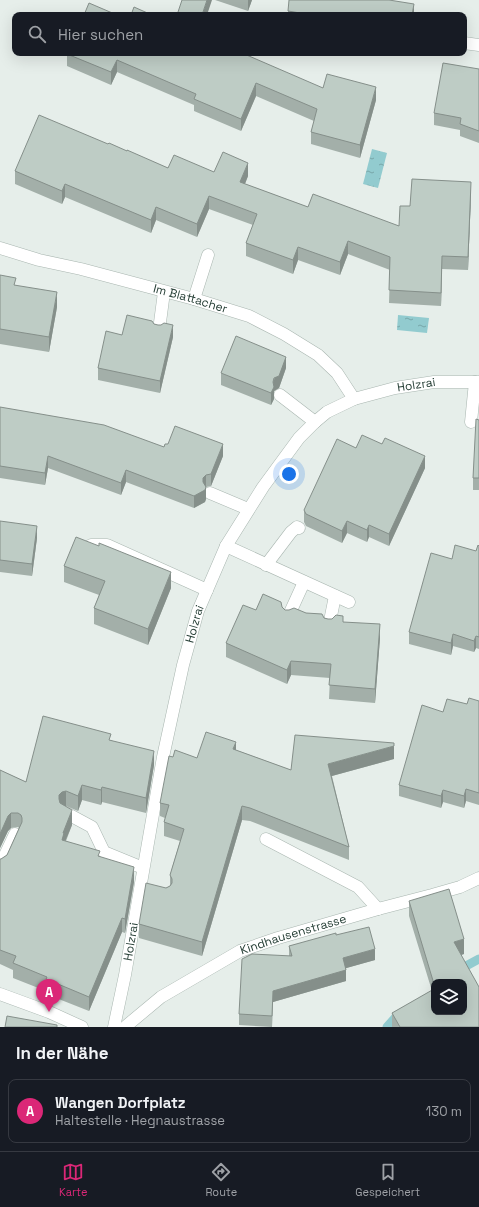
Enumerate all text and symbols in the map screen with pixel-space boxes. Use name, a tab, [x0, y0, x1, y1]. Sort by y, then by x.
search box	[12, 12, 467, 56]
icon: search	[26, 23, 48, 45]
text: Hier suchen	[58, 25, 143, 44]
street label: Im Blattacher	[151, 281, 230, 317]
street label: Holzrai	[396, 374, 437, 396]
your location	[279, 464, 299, 484]
street label: Holzrai	[181, 603, 208, 645]
street label: Kindhausenstrasse	[238, 911, 348, 958]
street label: Holzrai	[120, 921, 142, 962]
pin: A	[36, 979, 62, 1012]
map controls	[431, 979, 467, 1015]
button: layers	[431, 979, 467, 1015]
text: In der Nähe	[16, 1042, 108, 1064]
text: Wangen Dorfplatz	[55, 1093, 186, 1112]
text: A	[26, 1103, 34, 1120]
text: 130 m	[426, 1103, 462, 1120]
text: Haltestelle · Hegnaustrasse	[55, 1112, 225, 1129]
tab: Karte	[59, 1161, 88, 1199]
tab: Route	[205, 1161, 237, 1199]
tab: Gespeichert	[355, 1161, 420, 1199]

